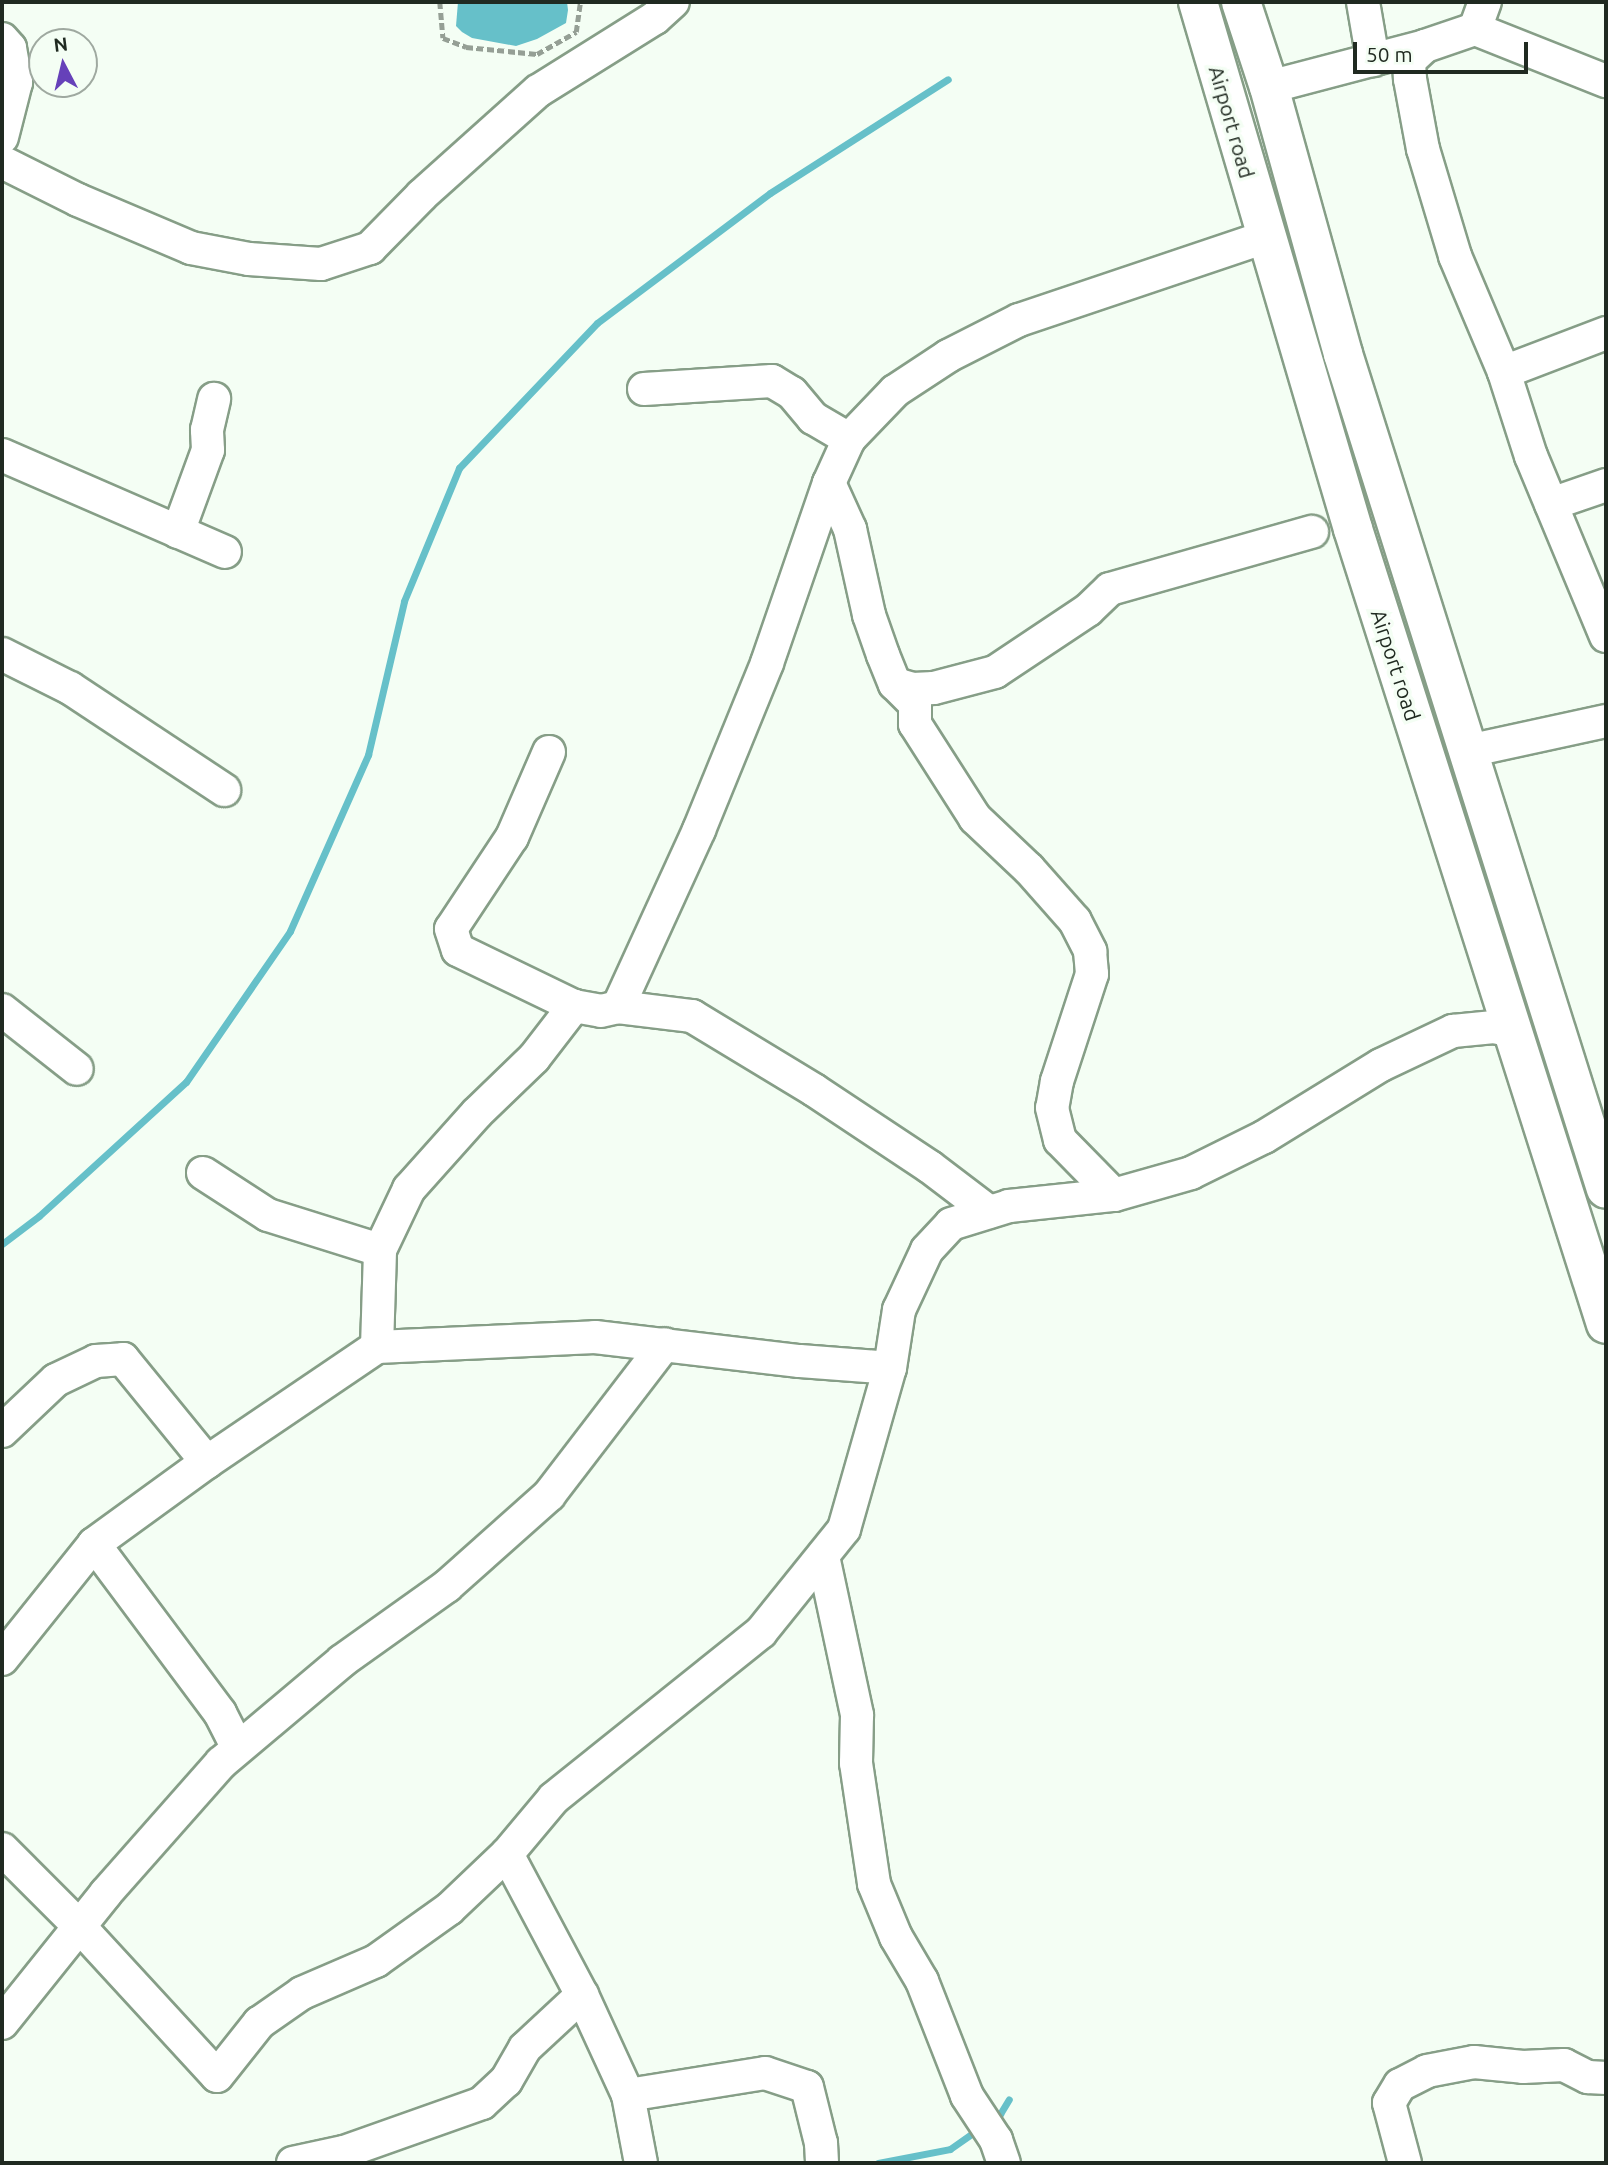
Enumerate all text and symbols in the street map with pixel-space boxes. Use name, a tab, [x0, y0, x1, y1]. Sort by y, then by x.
north arrow	[28, 28, 98, 98]
scale bar	[1356, 28, 1531, 72]
text: N	[52, 32, 69, 56]
text: 50 m	[1366, 42, 1413, 66]
street label: Airport road	[1204, 63, 1260, 181]
street label: Airport road	[1366, 606, 1426, 724]

